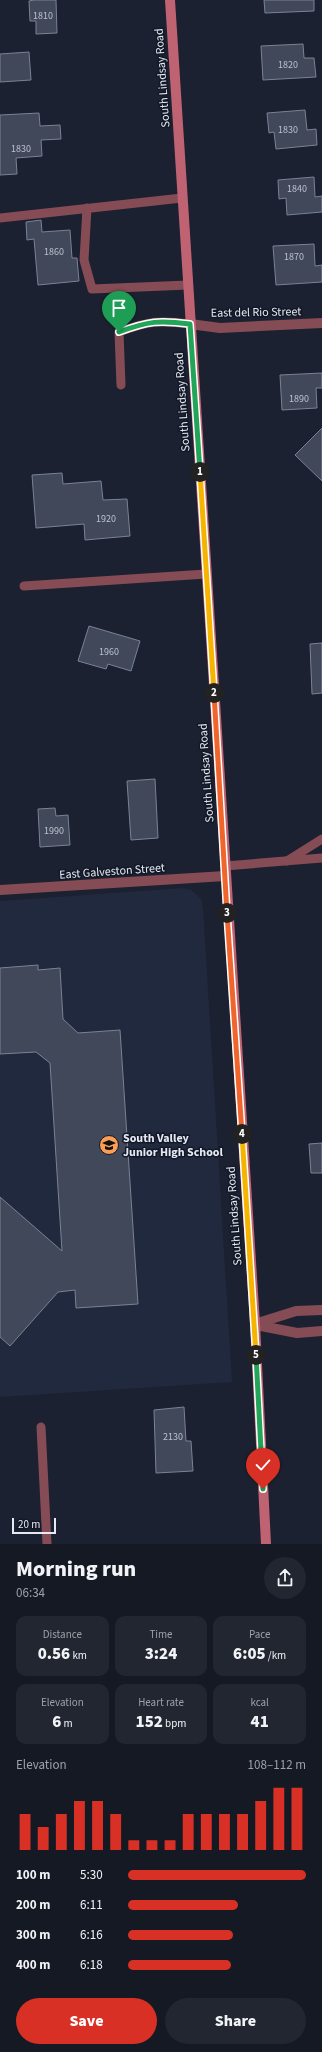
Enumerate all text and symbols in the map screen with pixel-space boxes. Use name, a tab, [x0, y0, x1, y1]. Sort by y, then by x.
house number: 1810	[33, 9, 53, 23]
street label: South Lindsay Road	[151, 28, 174, 128]
house number: 1820	[278, 58, 298, 72]
house number: 1830	[278, 123, 298, 137]
house number: 1830	[11, 142, 31, 156]
house number: 1840	[287, 182, 307, 196]
house number: 1860	[44, 245, 64, 259]
house number: 1870	[284, 250, 304, 264]
pin	[102, 291, 136, 332]
icon: arrive	[108, 297, 130, 319]
street label: East del Rio Street	[211, 303, 301, 322]
street label: South Lindsay Road	[171, 352, 194, 452]
house number: 1890	[289, 392, 309, 406]
pin: 1	[190, 462, 210, 482]
text: 1	[197, 464, 203, 479]
house number: 1920	[96, 512, 116, 526]
house number: 1960	[99, 645, 119, 659]
pin: 2	[204, 683, 224, 703]
text: 2	[211, 685, 217, 700]
street label: South Lindsay Road	[195, 723, 218, 823]
house number: 1990	[44, 824, 64, 838]
street label: East Galveston Street	[59, 859, 165, 884]
pin: 3	[217, 903, 237, 923]
text: 3	[224, 905, 230, 920]
pin: 4	[232, 1124, 252, 1144]
text: 4	[239, 1126, 245, 1141]
place label: South Valley Junior High School	[123, 1130, 223, 1161]
school or university icon: South Valley Junior High School	[98, 1134, 120, 1156]
street label: South Lindsay Road	[223, 1166, 246, 1266]
pin: 5	[246, 1345, 266, 1365]
text: 5	[253, 1347, 259, 1362]
house number: 2130	[163, 1430, 183, 1444]
pin	[246, 1448, 280, 1489]
icon: check	[252, 1454, 274, 1476]
scale bar	[12, 1516, 56, 1535]
text: 20 m	[18, 1517, 40, 1532]
text: Morning run	[16, 1553, 136, 1585]
button: share	[264, 1557, 306, 1599]
text: 06:34	[16, 1584, 45, 1602]
text: Distance	[43, 1627, 82, 1642]
text: Time	[149, 1627, 173, 1642]
text: Pace	[249, 1627, 270, 1642]
text: 0.56	[38, 1642, 70, 1666]
text: 3:24	[145, 1642, 177, 1666]
text: 6:05	[233, 1642, 266, 1666]
text: km	[70, 1648, 87, 1663]
text: /km	[266, 1648, 286, 1663]
text: Elevation	[41, 1695, 84, 1710]
text: Heart rate	[138, 1695, 184, 1710]
text: kcal	[250, 1695, 269, 1710]
text: 6	[52, 1710, 61, 1734]
text: 152	[136, 1710, 163, 1734]
text: 41	[251, 1710, 269, 1734]
text: m	[61, 1716, 73, 1731]
text: bpm	[163, 1716, 186, 1731]
text: Elevation	[16, 1756, 67, 1774]
text: 108–112 m	[248, 1756, 306, 1774]
text: 100 m	[16, 1866, 50, 1884]
text: 5:30	[80, 1866, 103, 1884]
text: 200 m	[16, 1896, 50, 1914]
text: 6:11	[80, 1896, 103, 1914]
text: 300 m	[16, 1926, 50, 1944]
text: 6:16	[80, 1926, 103, 1944]
text: 400 m	[16, 1956, 50, 1974]
text: 6:18	[80, 1956, 103, 1974]
button: Save	[16, 1998, 157, 2044]
button: Share	[165, 1998, 306, 2044]

